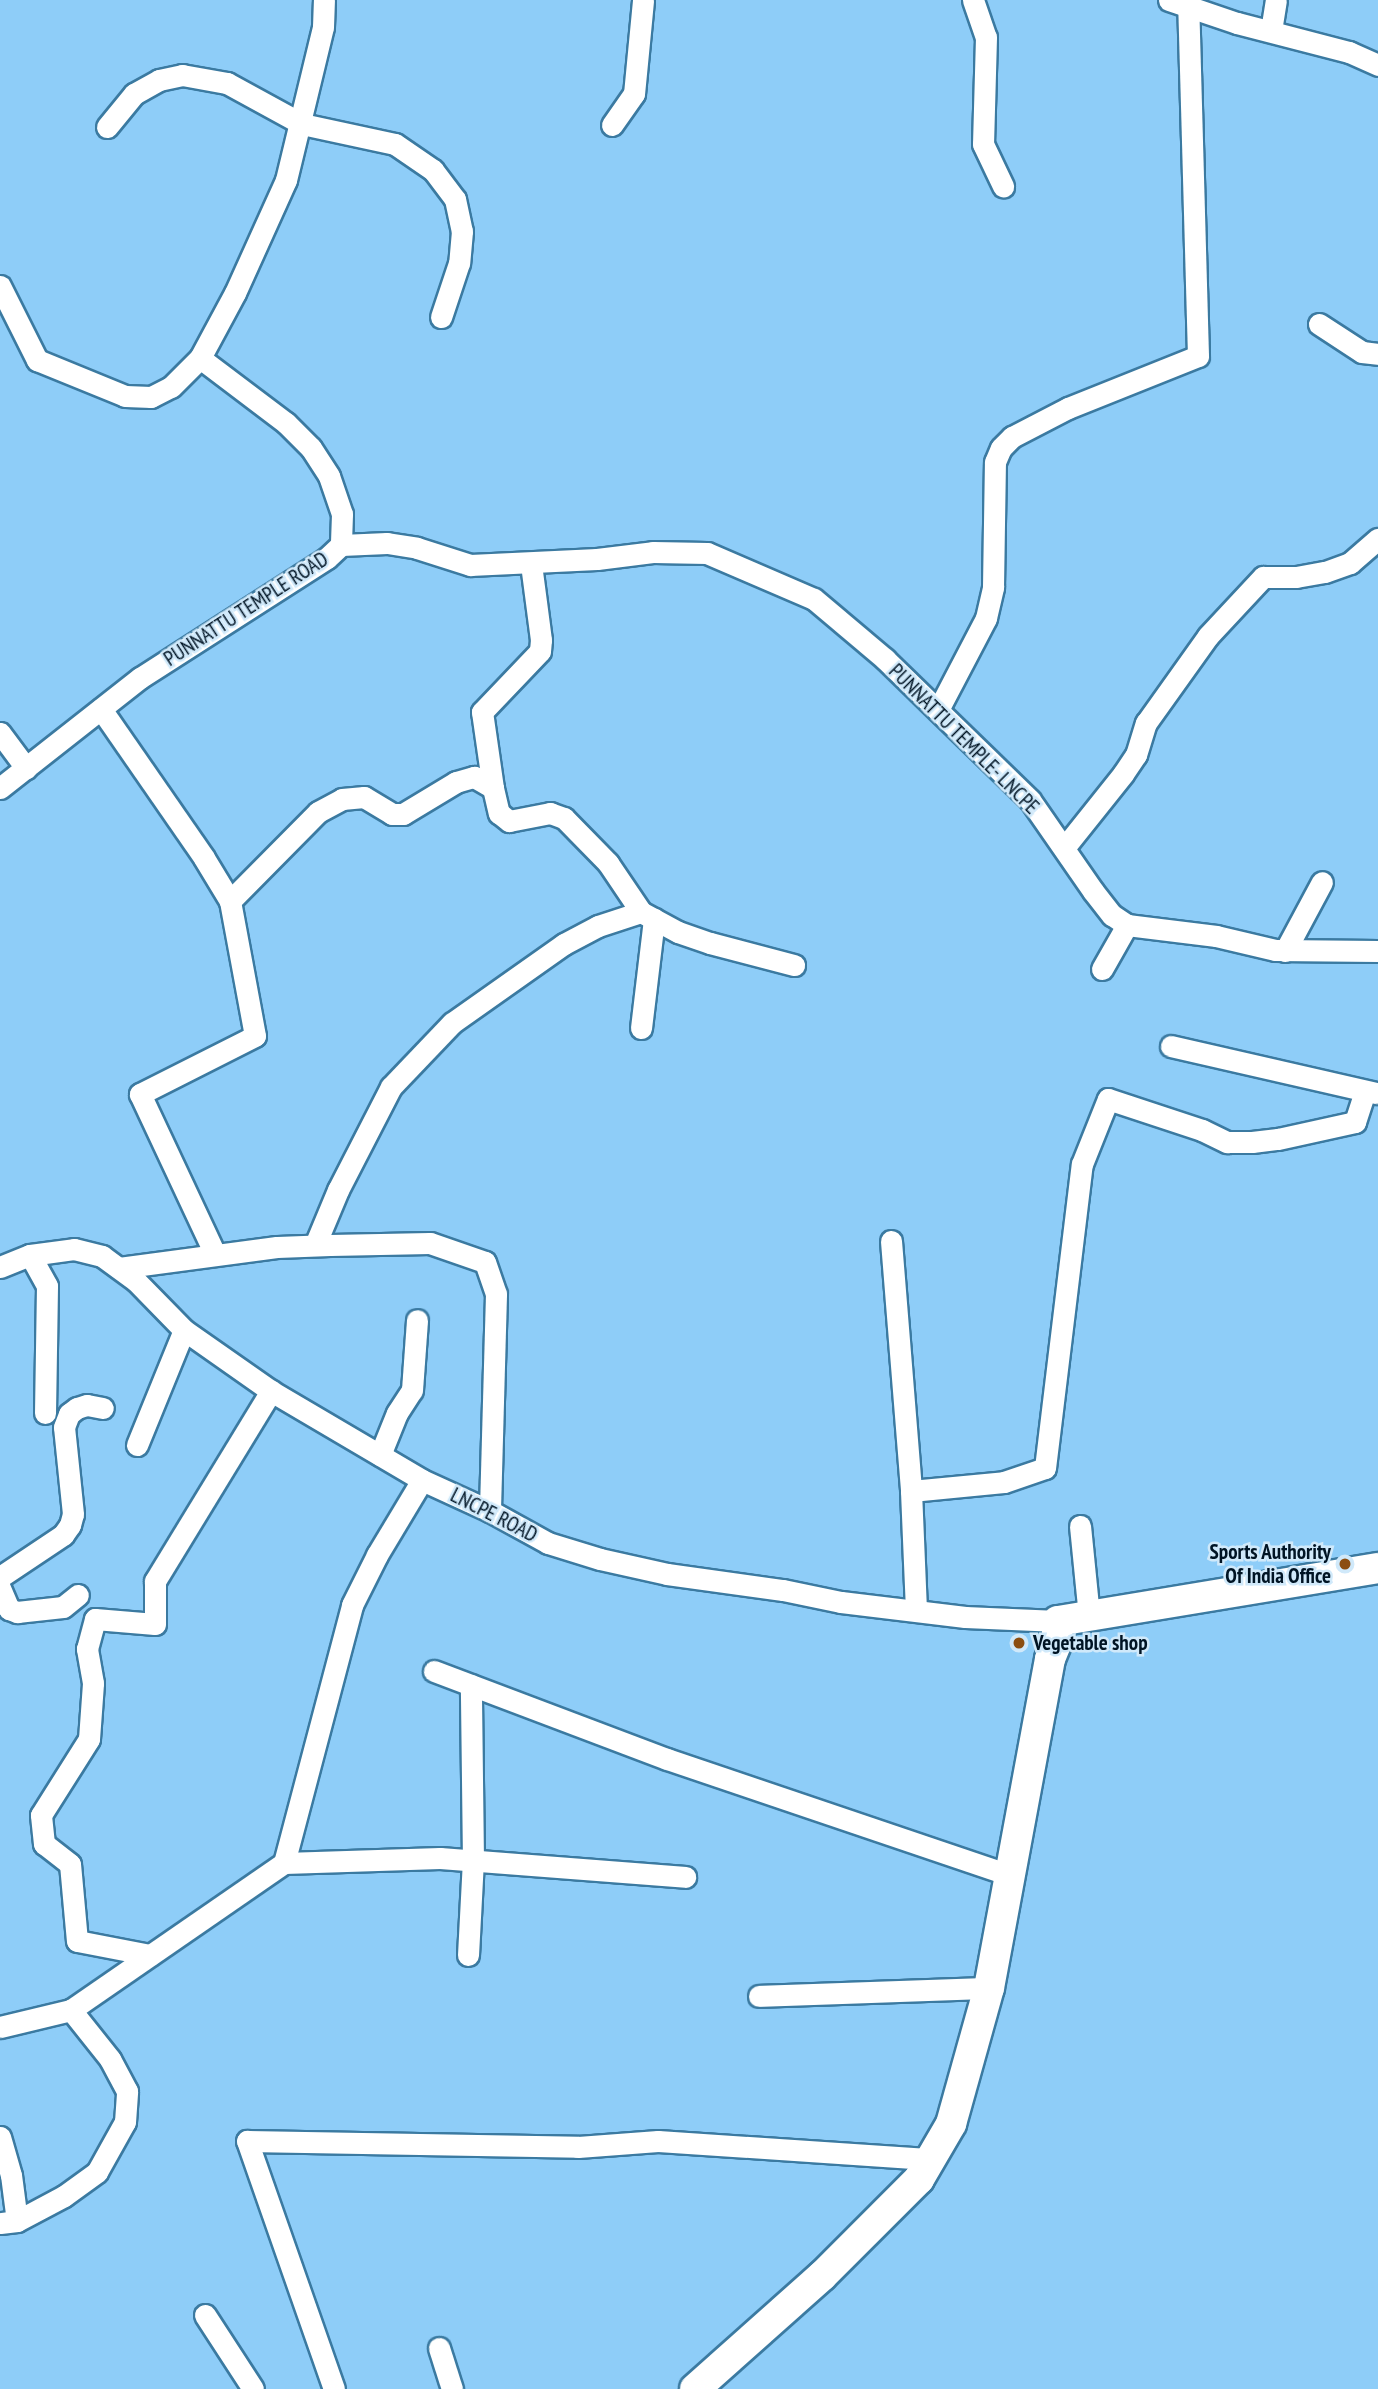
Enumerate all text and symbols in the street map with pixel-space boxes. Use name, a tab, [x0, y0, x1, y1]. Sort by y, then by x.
street label: PUNNATTU TEMPLE ROAD	[159, 546, 333, 672]
street label: PUNNATTU TEMPLE- LNCPE	[883, 658, 1045, 820]
street label: LNCPE ROAD	[446, 1482, 542, 1548]
place label: Sports Authority Of India Office	[1209, 1539, 1331, 1589]
marker: Sports Authority Of India Office	[1337, 1556, 1353, 1572]
place label: Vegetable shop	[1033, 1630, 1148, 1656]
marker: Vegetable shop	[1011, 1635, 1027, 1651]

